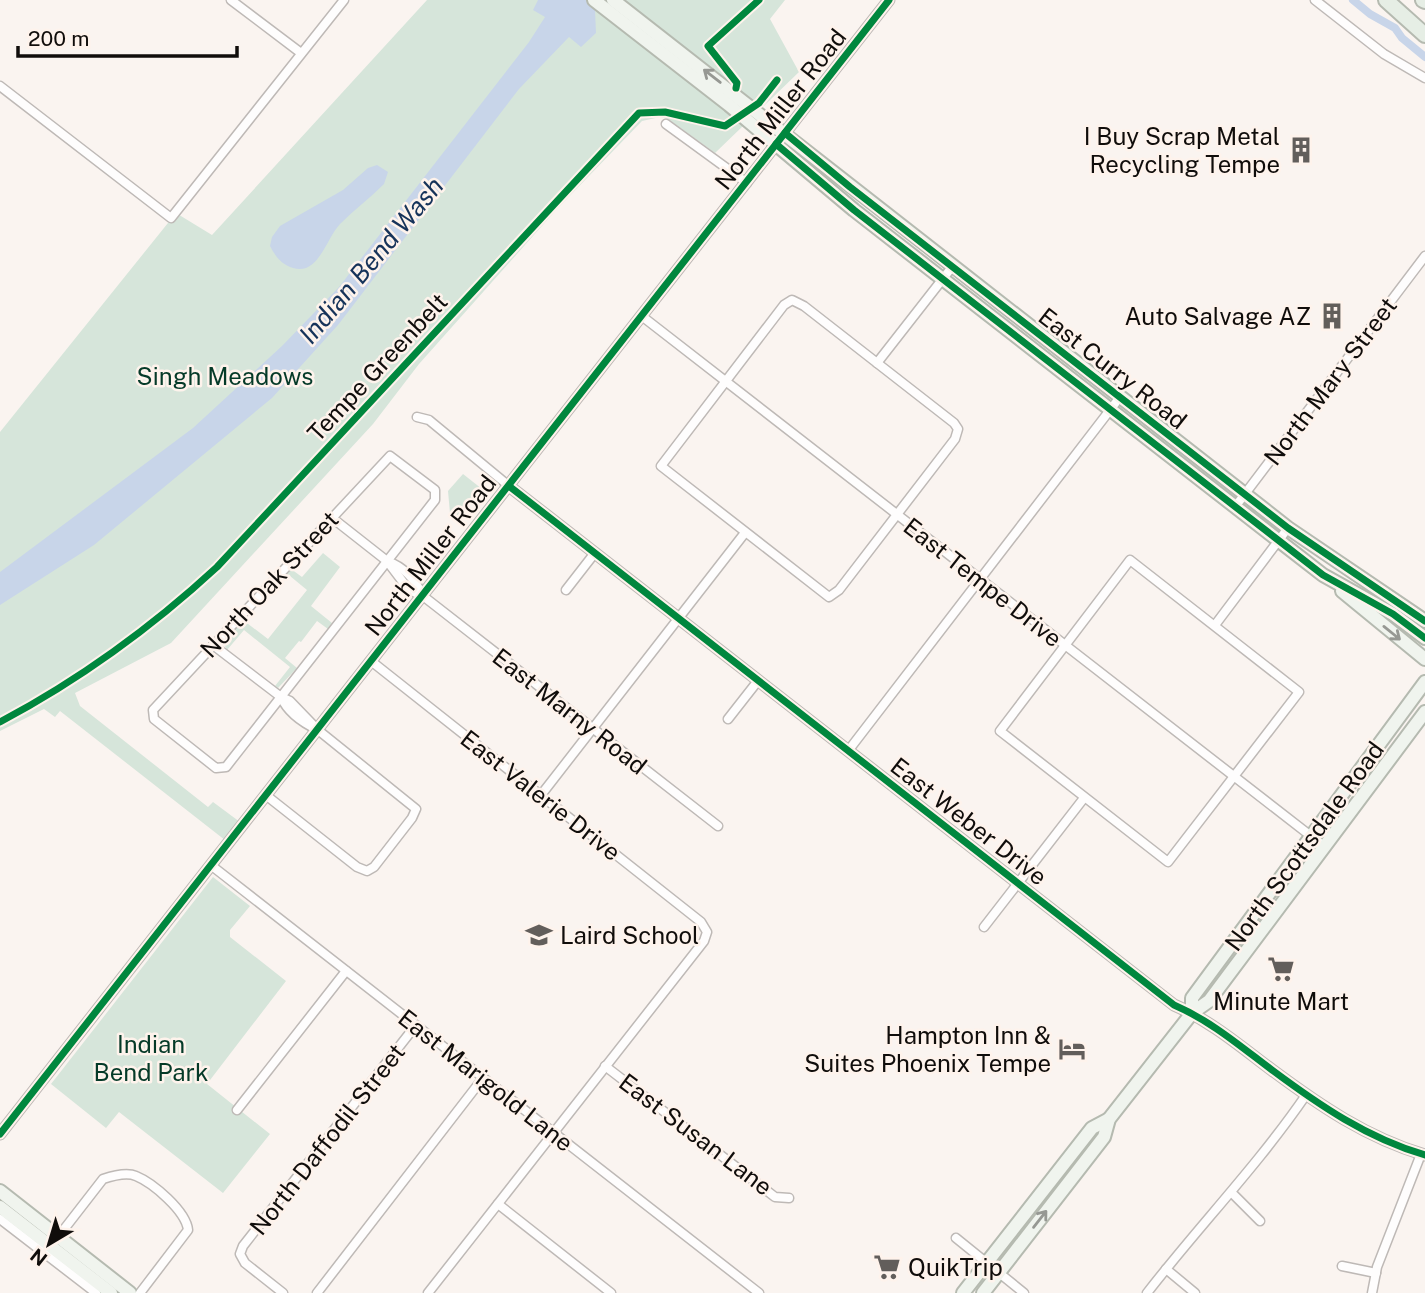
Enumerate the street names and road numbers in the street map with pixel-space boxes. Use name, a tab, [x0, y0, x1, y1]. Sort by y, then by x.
street label: North Miller Road	[709, 23, 851, 195]
street label: Tempe Greenbelt	[301, 287, 453, 447]
street label: North Mary Street	[1258, 292, 1402, 470]
street label: East Curry Road	[1033, 302, 1193, 434]
street label: North Miller Road	[359, 469, 501, 641]
street label: North Oak Street	[194, 505, 344, 663]
street label: East Tempe Drive	[898, 512, 1068, 652]
street label: East Marny Road	[487, 642, 653, 780]
street label: East Valerie Drive	[456, 724, 626, 866]
street label: North Scottsdale Road	[1219, 736, 1389, 956]
street label: East Weber Drive	[885, 751, 1053, 891]
street label: East Marigold Lane	[393, 1003, 579, 1157]
street label: North Daffodil Street	[244, 1038, 410, 1240]
street label: East Susan Lane	[614, 1067, 778, 1201]

